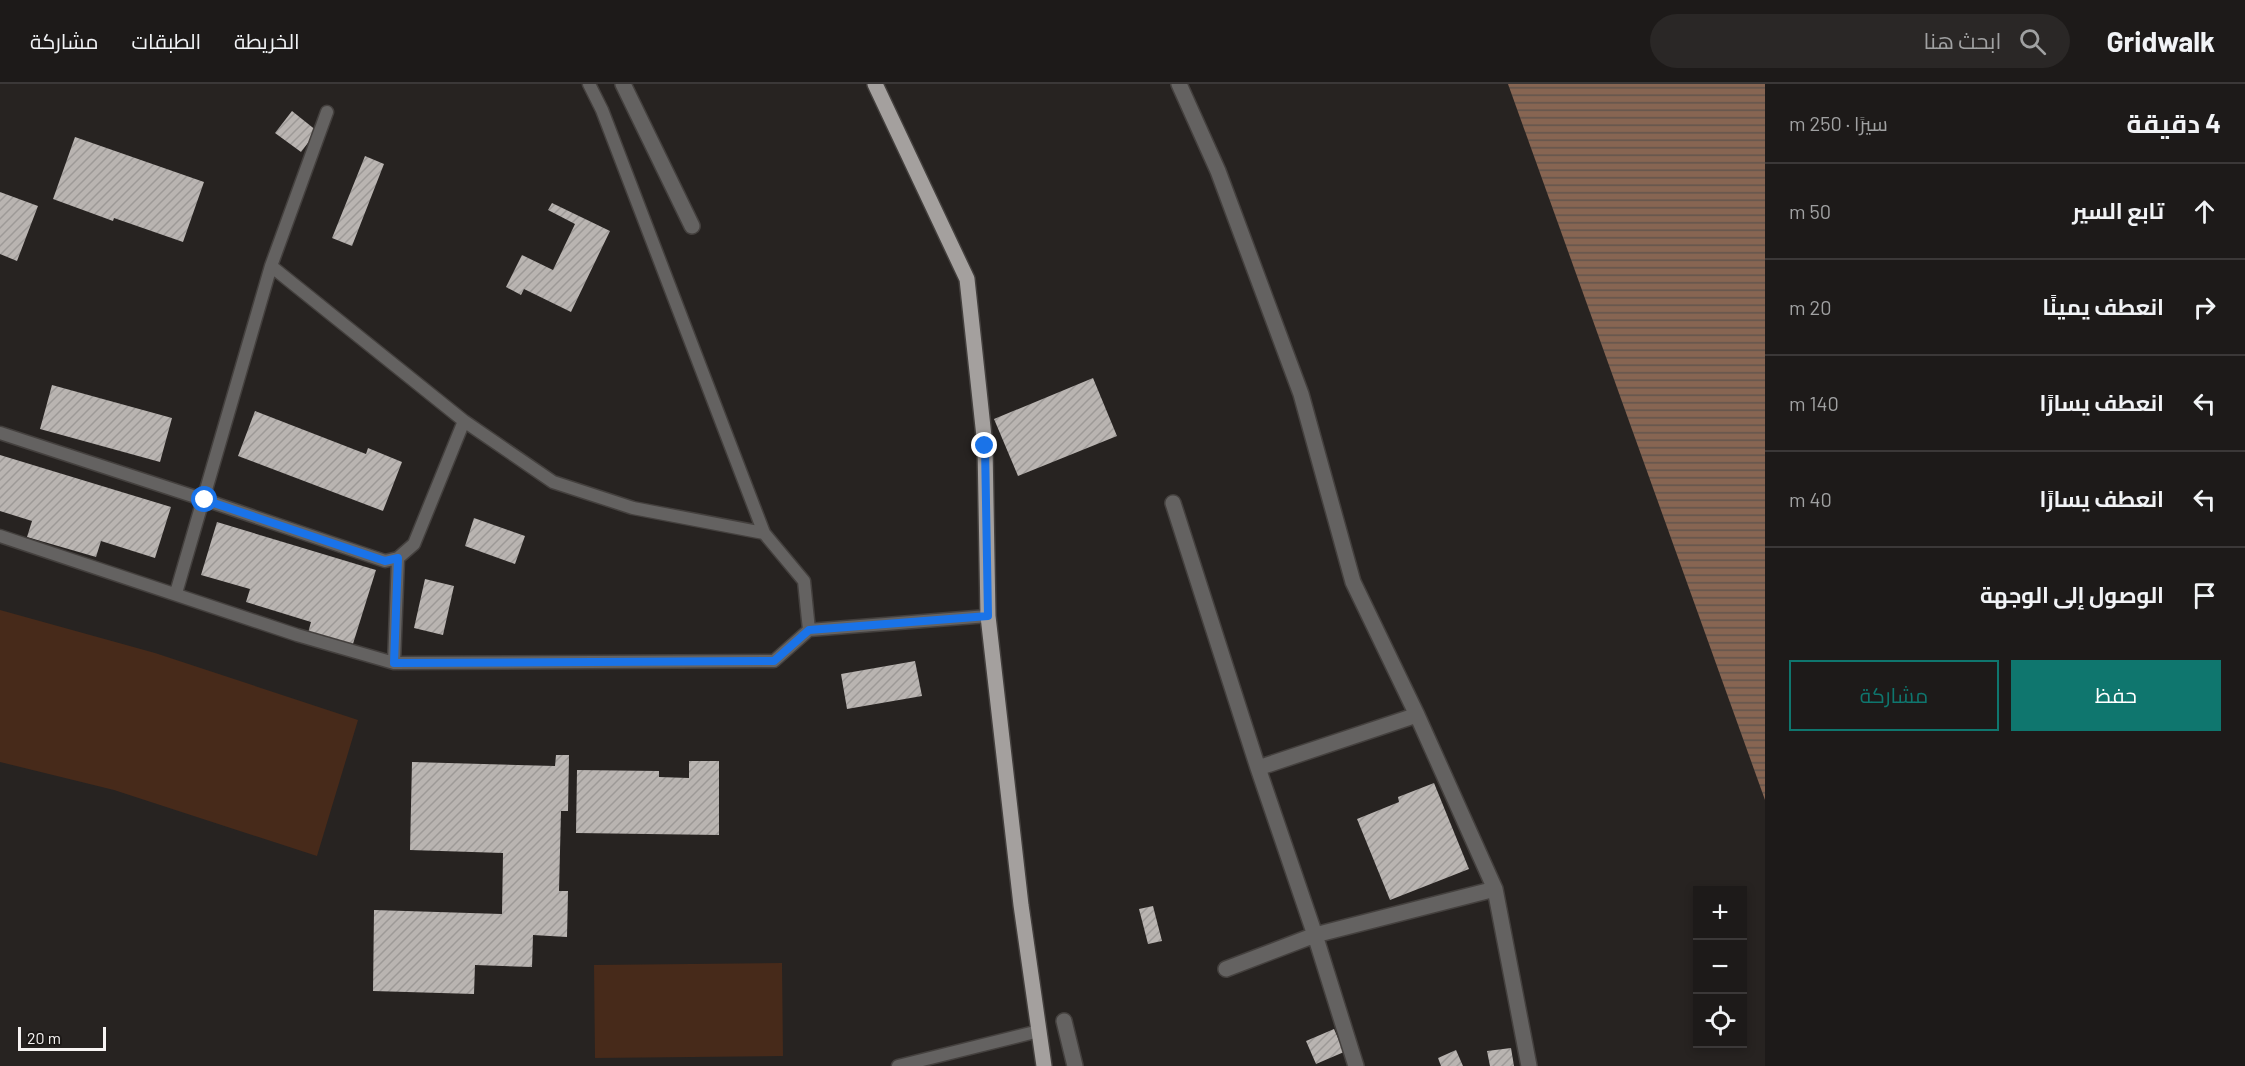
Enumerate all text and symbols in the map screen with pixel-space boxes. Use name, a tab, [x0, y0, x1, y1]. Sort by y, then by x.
search box	[1650, 14, 2070, 68]
text: Gridwalk	[2106, 24, 2215, 58]
icon: search	[2016, 25, 2049, 58]
text: ابحث هنا	[1923, 27, 2001, 53]
text: مشاركة	[30, 28, 99, 53]
text: الطبقات	[132, 28, 201, 53]
text: الخريطة	[234, 28, 300, 53]
text: 4 دقيقة	[2127, 107, 2221, 138]
text: سيرًا · 250 m	[1789, 111, 1888, 135]
icon: ahead	[2188, 195, 2221, 228]
text: تابع السير	[2072, 197, 2164, 223]
text: 50 m	[1789, 199, 1831, 223]
icon: right	[2188, 291, 2221, 324]
text: انعطف يمينًا	[2042, 293, 2164, 319]
text: 20 m	[1789, 295, 1832, 319]
icon: left	[2188, 387, 2221, 420]
text: انعطف يسارًا	[2040, 389, 2164, 415]
text: 140 m	[1789, 391, 1839, 415]
route end	[971, 432, 997, 458]
icon: left	[2188, 483, 2221, 516]
text: انعطف يسارًا	[2040, 485, 2164, 511]
route start	[191, 486, 217, 512]
text: 40 m	[1789, 487, 1832, 511]
icon: arrive	[2188, 579, 2221, 612]
text: الوصول إلى الوجهة	[1980, 581, 2164, 607]
button: مشاركة	[1789, 660, 1999, 731]
button: حفظ	[2011, 660, 2221, 731]
map controls	[1693, 886, 1747, 1048]
button: +	[1693, 886, 1747, 940]
button: −	[1693, 940, 1747, 994]
button: locate	[1693, 994, 1747, 1048]
scale bar	[18, 1024, 106, 1052]
text: 20 m	[27, 1028, 61, 1047]

